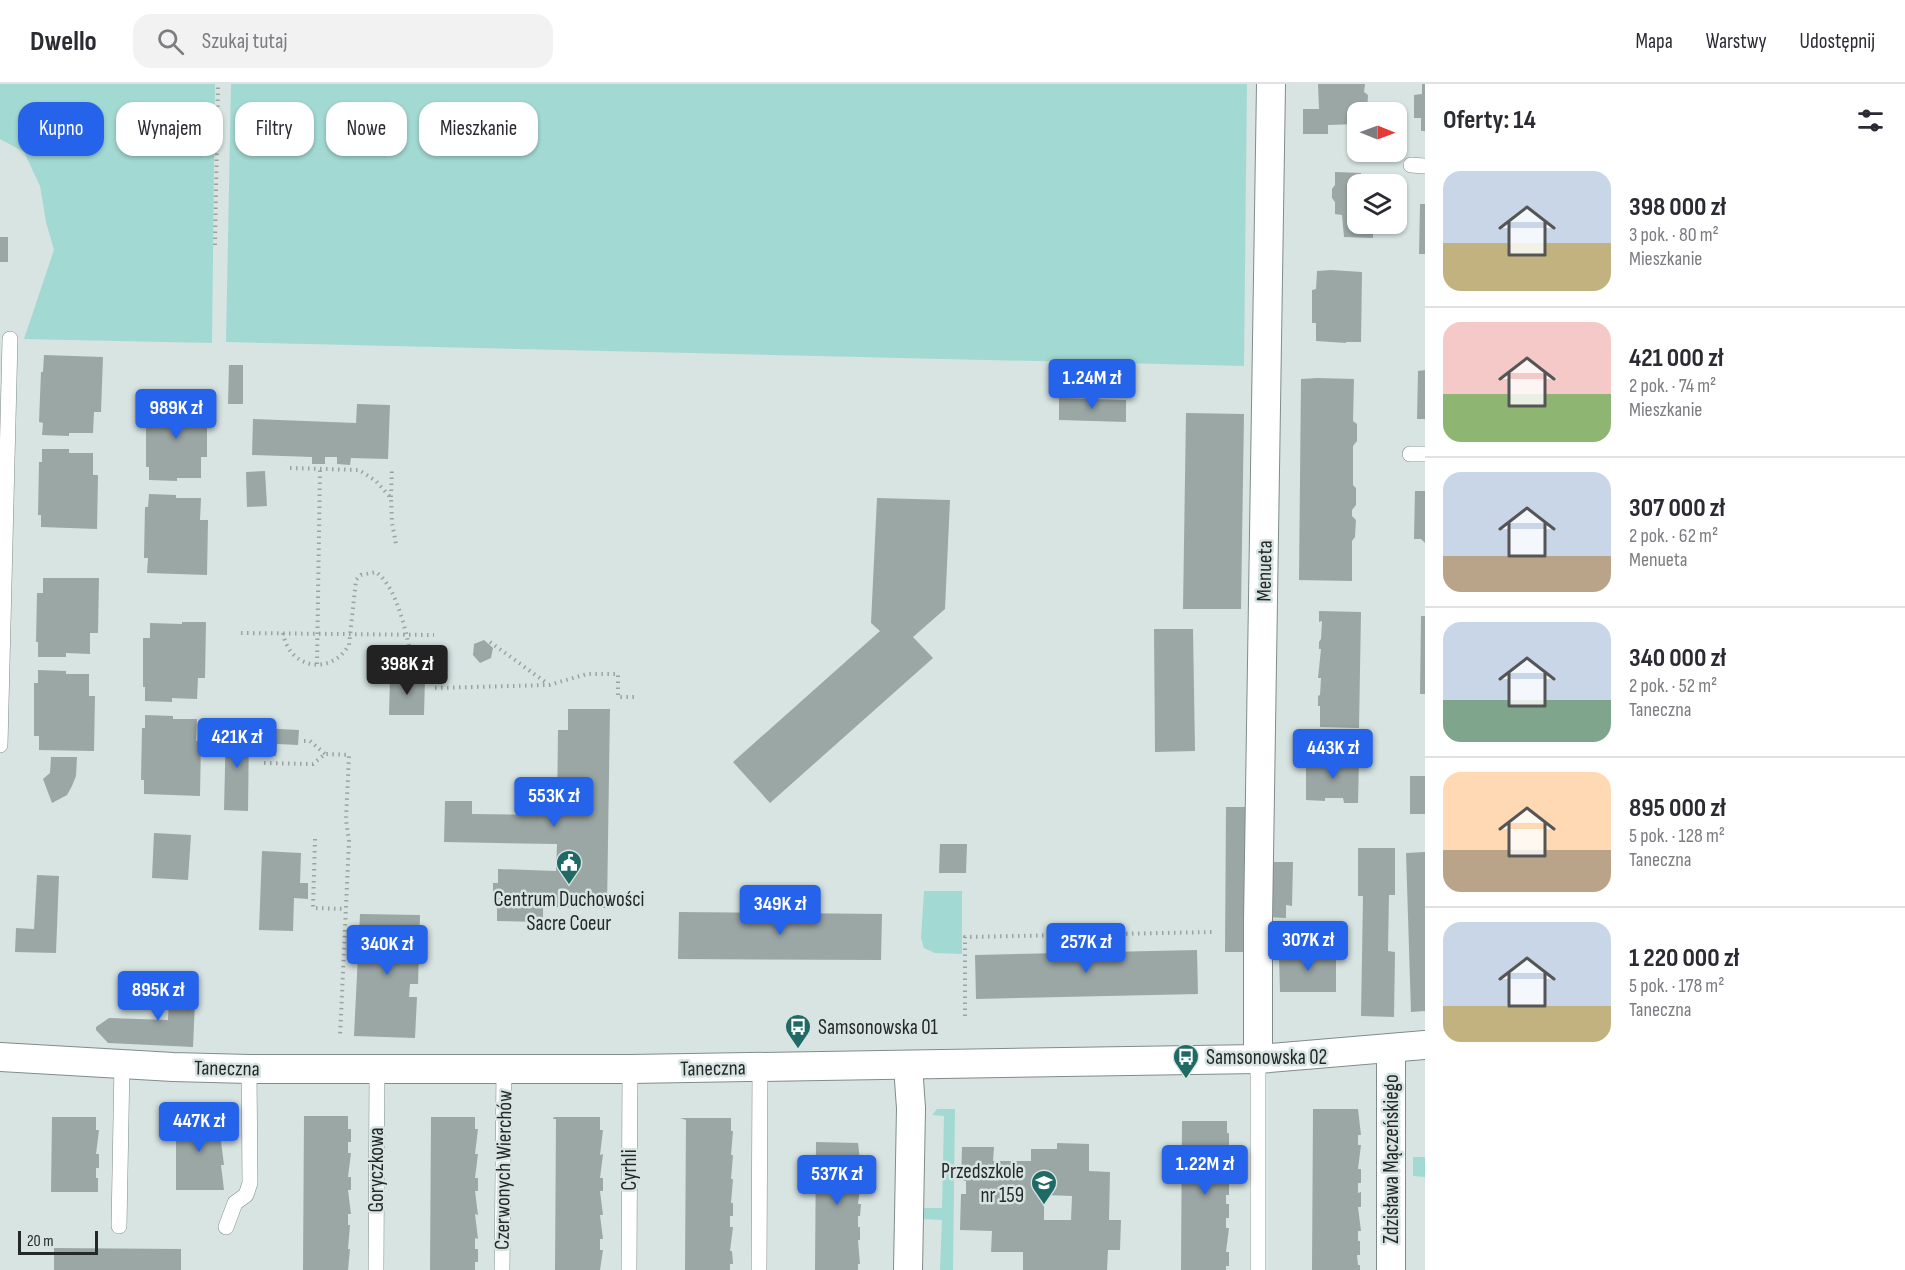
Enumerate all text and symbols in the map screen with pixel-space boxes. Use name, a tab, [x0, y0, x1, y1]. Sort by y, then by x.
search box	[133, 14, 553, 68]
text: Dwello	[30, 25, 97, 58]
icon: search	[154, 25, 187, 58]
text: Szukaj tutaj	[202, 28, 287, 55]
text: Mapa	[1635, 29, 1673, 54]
text: Warstwy	[1706, 29, 1767, 54]
text: Udostępnij	[1800, 29, 1875, 54]
chip: Kupno	[18, 102, 104, 156]
chip: Wynajem	[116, 102, 223, 156]
chip: Filtry	[235, 102, 314, 156]
chip: Nowe	[326, 102, 407, 156]
chip: Mieszkanie	[419, 102, 538, 156]
north arrow	[1347, 102, 1407, 162]
map controls	[1347, 102, 1407, 234]
icon: filters	[1854, 104, 1887, 137]
text: Oferty: 14	[1443, 105, 1536, 136]
button: layers	[1347, 174, 1407, 234]
text: 398 000 zł	[1629, 192, 1726, 223]
icon: home	[1491, 195, 1563, 267]
text: 3 pok. · 80 m²	[1629, 223, 1719, 247]
text: Mieszkanie	[1629, 247, 1702, 271]
text: 421 000 zł	[1629, 343, 1723, 374]
icon: home	[1491, 346, 1563, 418]
pin: 1.24M zł	[1030, 359, 1154, 410]
text: 1.24M zł	[1063, 366, 1121, 390]
text: 2 pok. · 74 m²	[1629, 374, 1716, 398]
pin: 989K zł	[121, 389, 231, 440]
text: 989K zł	[149, 396, 203, 420]
text: Mieszkanie	[1629, 398, 1702, 422]
text: 307 000 zł	[1629, 493, 1725, 524]
icon: home	[1491, 496, 1563, 568]
text: 2 pok. · 62 m²	[1629, 524, 1718, 548]
street label: Menueta	[1251, 540, 1278, 602]
text: Menueta	[1629, 548, 1688, 572]
text: 340 000 zł	[1629, 643, 1726, 674]
pin: 398K zł	[352, 645, 462, 696]
icon: home	[1491, 646, 1563, 718]
text: 398K zł	[381, 652, 433, 676]
text: 2 pok. · 52 m²	[1629, 674, 1717, 698]
text: Taneczna	[1629, 698, 1691, 722]
pin: 421K zł	[182, 718, 292, 769]
text: 421K zł	[212, 725, 263, 749]
pin: 443K zł	[1278, 729, 1388, 780]
text: 443K zł	[1307, 736, 1359, 760]
pin: 553K zł	[499, 777, 609, 828]
text: 553K zł	[528, 784, 580, 808]
text: 895 000 zł	[1629, 793, 1726, 824]
icon: home	[1491, 796, 1563, 868]
text: 5 pok. · 128 m²	[1629, 824, 1725, 848]
public building icon: Centrum Duchowości Sacre Coeur	[554, 848, 584, 886]
text: Taneczna	[1629, 848, 1691, 872]
pin: 349K zł	[725, 885, 835, 936]
place label: Centrum Duchowości Sacre Coeur	[494, 887, 645, 936]
text: 349K zł	[754, 892, 806, 916]
pin: 307K zł	[1253, 921, 1363, 972]
pin: 257K zł	[1031, 923, 1141, 974]
pin: 340K zł	[332, 925, 442, 976]
text: 307K zł	[1282, 928, 1334, 952]
text: 257K zł	[1060, 930, 1112, 954]
text: 340K zł	[361, 932, 413, 956]
text: 1 220 000 zł	[1629, 943, 1739, 974]
icon: home	[1491, 946, 1563, 1018]
pin: 895K zł	[103, 971, 213, 1022]
text: 5 pok. · 178 m²	[1629, 974, 1724, 998]
text: 895K zł	[132, 978, 184, 1002]
text: Taneczna	[1629, 998, 1691, 1022]
bus stop icon: Samsonowska 01	[783, 1012, 813, 1050]
place label: Samsonowska 01	[818, 1015, 939, 1040]
bus stop icon: Samsonowska 02	[1171, 1042, 1201, 1080]
place label: Samsonowska 02	[1206, 1045, 1327, 1070]
street label: Taneczna	[194, 1055, 260, 1082]
street label: Taneczna	[680, 1055, 746, 1082]
street label: Zdzisława Mączeńskiego	[1379, 1074, 1404, 1244]
street label: Czerwonych Wierchów	[490, 1090, 517, 1250]
pin: 447K zł	[144, 1102, 254, 1153]
text: 447K zł	[173, 1109, 225, 1133]
street label: Goryczkowa	[364, 1127, 389, 1213]
pin: 1.22M zł	[1143, 1145, 1267, 1196]
street label: Cyrhli	[617, 1149, 642, 1191]
text: 1.22M zł	[1176, 1152, 1234, 1176]
pin: 537K zł	[782, 1155, 892, 1206]
place label: Przedszkole nr 159	[941, 1159, 1024, 1208]
text: 537K zł	[811, 1162, 863, 1186]
school or university icon: Przedszkole nr 159	[1029, 1168, 1059, 1206]
scale bar	[18, 1228, 98, 1256]
text: 20 m	[27, 1232, 54, 1251]

